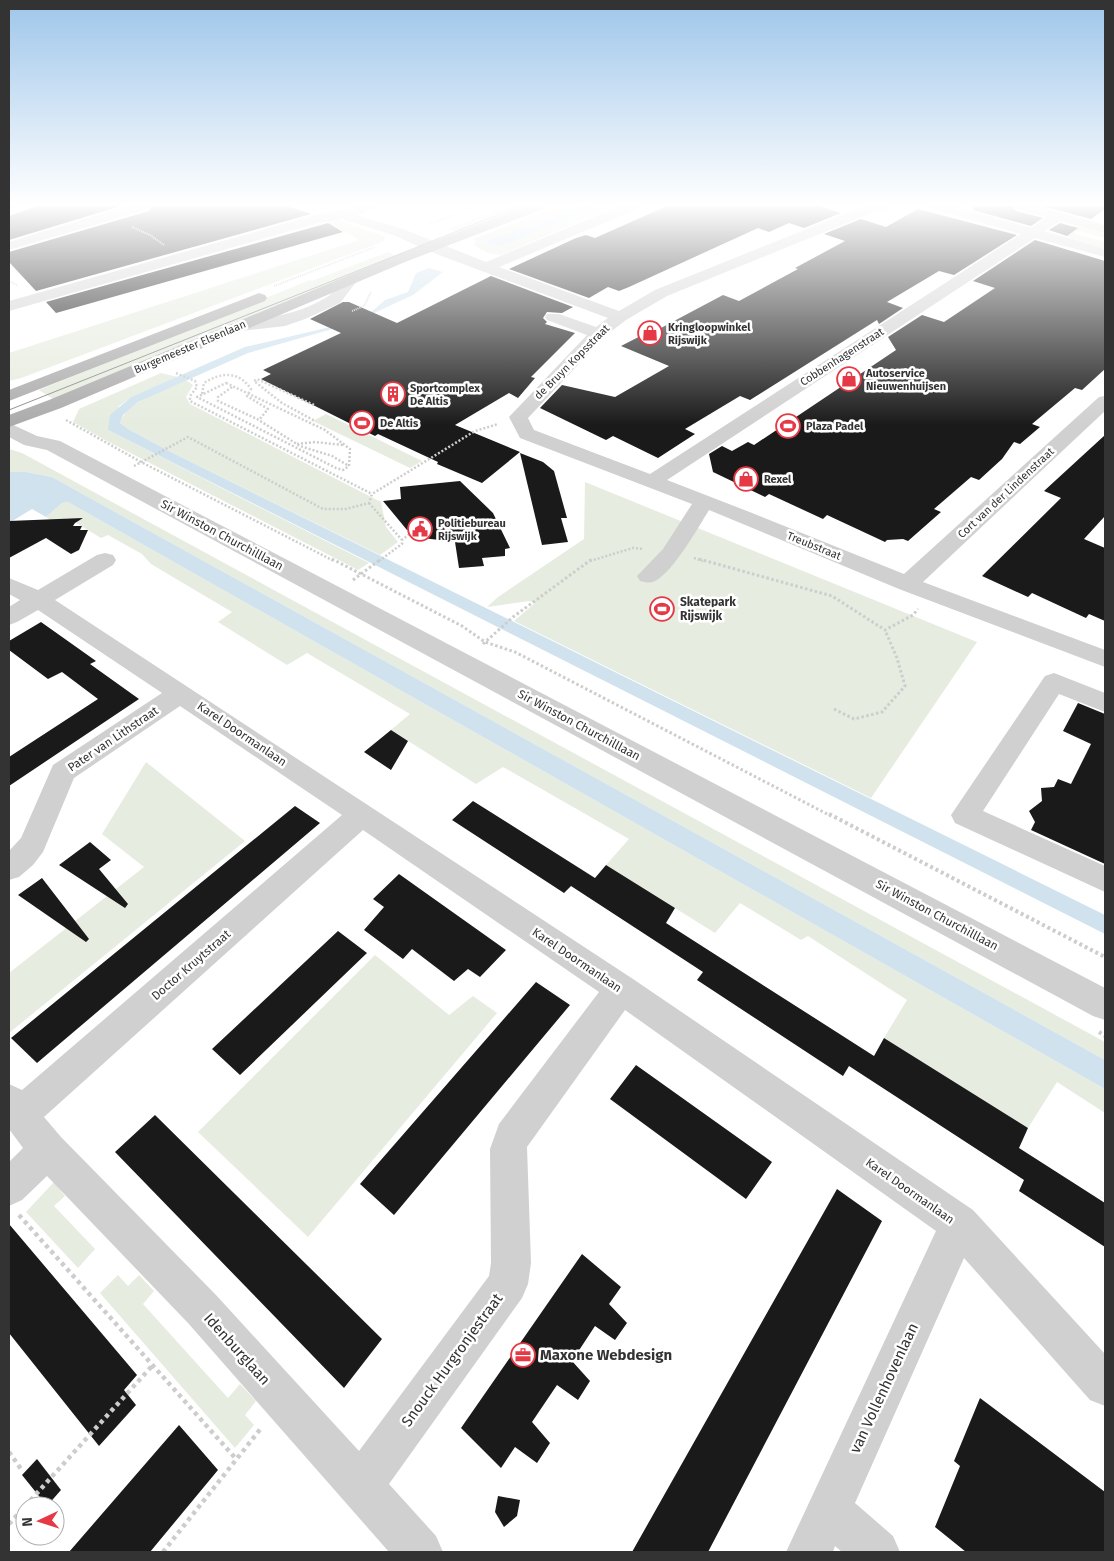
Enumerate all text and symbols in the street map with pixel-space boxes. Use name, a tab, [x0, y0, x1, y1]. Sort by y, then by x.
street label: Burgemeester Elsenlaan	[132, 317, 248, 377]
shop icon: Kringloopwinkel Rijswijk	[637, 320, 663, 346]
place label: Kringloopwinkel Rijswijk	[668, 321, 751, 347]
street label: de Bruyn Kopsstraat	[532, 322, 612, 402]
street label: Cobbenhagenstraat	[798, 325, 886, 389]
shop icon: Autoservice Nieuwenhuijsen	[836, 366, 862, 392]
place label: Autoservice Nieuwenhuijsen	[865, 367, 946, 393]
building icon: Sportcomplex De Altis	[380, 381, 406, 407]
place label: Sportcomplex De Altis	[410, 382, 480, 408]
sports icon: De Altis	[349, 410, 375, 436]
sports icon: Plaza Padel	[775, 413, 801, 439]
place label: De Altis	[380, 417, 419, 430]
place label: Plaza Padel	[806, 420, 864, 433]
street label: Cort van der Lindenstraat	[955, 445, 1057, 541]
shop icon: Rexel	[733, 466, 759, 492]
place label: Rexel	[764, 473, 792, 486]
street label: Sir Winston Churchilllaan	[158, 497, 286, 573]
public building icon: Politiebureau Rijswijk	[407, 516, 433, 542]
place label: Politiebureau Rijswijk	[438, 517, 506, 543]
street label: Treubstraat	[785, 529, 843, 563]
place label: Skatepark Rijswijk	[680, 595, 736, 623]
sports icon: Skatepark Rijswijk	[649, 596, 675, 622]
street label: Sir Winston Churchilllaan	[515, 687, 643, 763]
street label: Karel Doormanlaan	[195, 699, 289, 769]
street label: Pater van Lithstraat	[65, 703, 161, 774]
street label: Sir Winston Churchilllaan	[873, 877, 1001, 953]
street label: Karel Doormanlaan	[530, 925, 624, 995]
street label: Doctor Kruytstraat	[149, 927, 234, 1003]
street label: Karel Doormanlaan	[863, 1155, 957, 1227]
street label: Snouck Hurgronjestraat	[398, 1289, 507, 1430]
street label: Idenburglaan	[200, 1309, 274, 1389]
street label: van Vollenhovenlaan	[846, 1320, 922, 1456]
office icon: Maxone Webdesign	[510, 1342, 536, 1368]
place label: Maxone Webdesign	[540, 1346, 672, 1364]
north arrow	[15, 1496, 65, 1546]
text: N	[19, 1517, 36, 1527]

